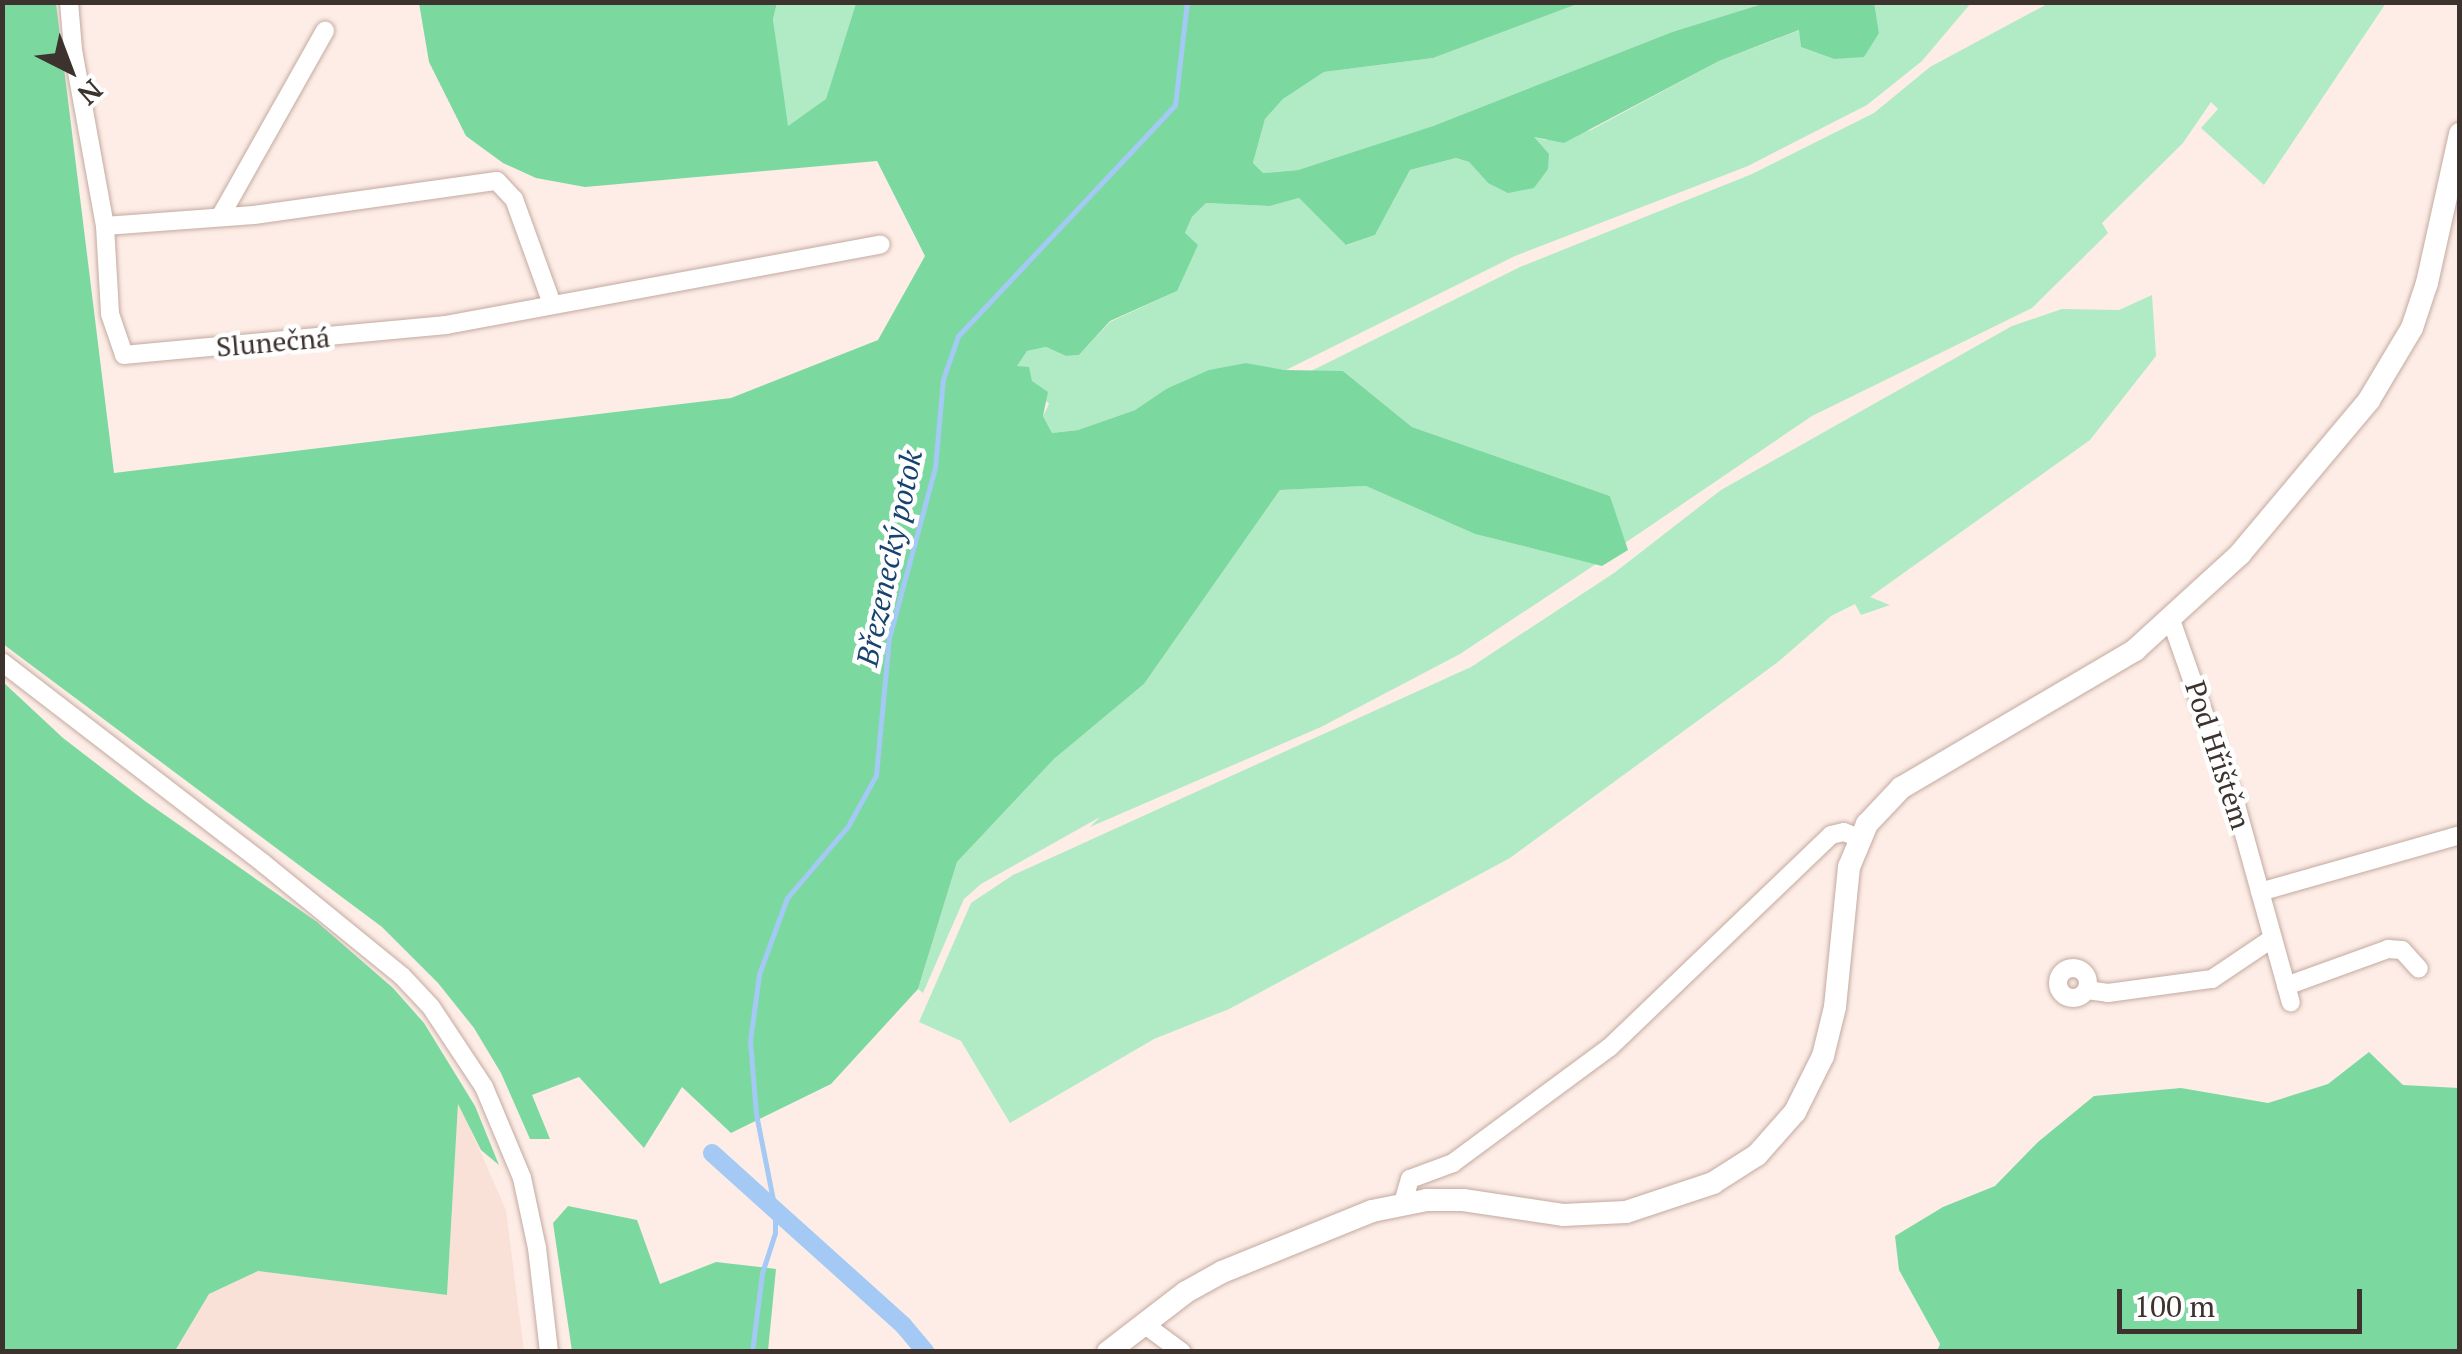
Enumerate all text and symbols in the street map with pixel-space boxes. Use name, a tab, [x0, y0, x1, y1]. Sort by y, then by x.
north arrow	[20, 20, 120, 120]
text: N	[70, 72, 111, 114]
street label: Slunečná	[215, 320, 331, 364]
water label: Březenecký potok	[849, 447, 929, 669]
street label: Pod Hřištěm	[2178, 677, 2258, 833]
scale bar	[2122, 1269, 2367, 1331]
text: 100 m	[2134, 1286, 2215, 1326]

